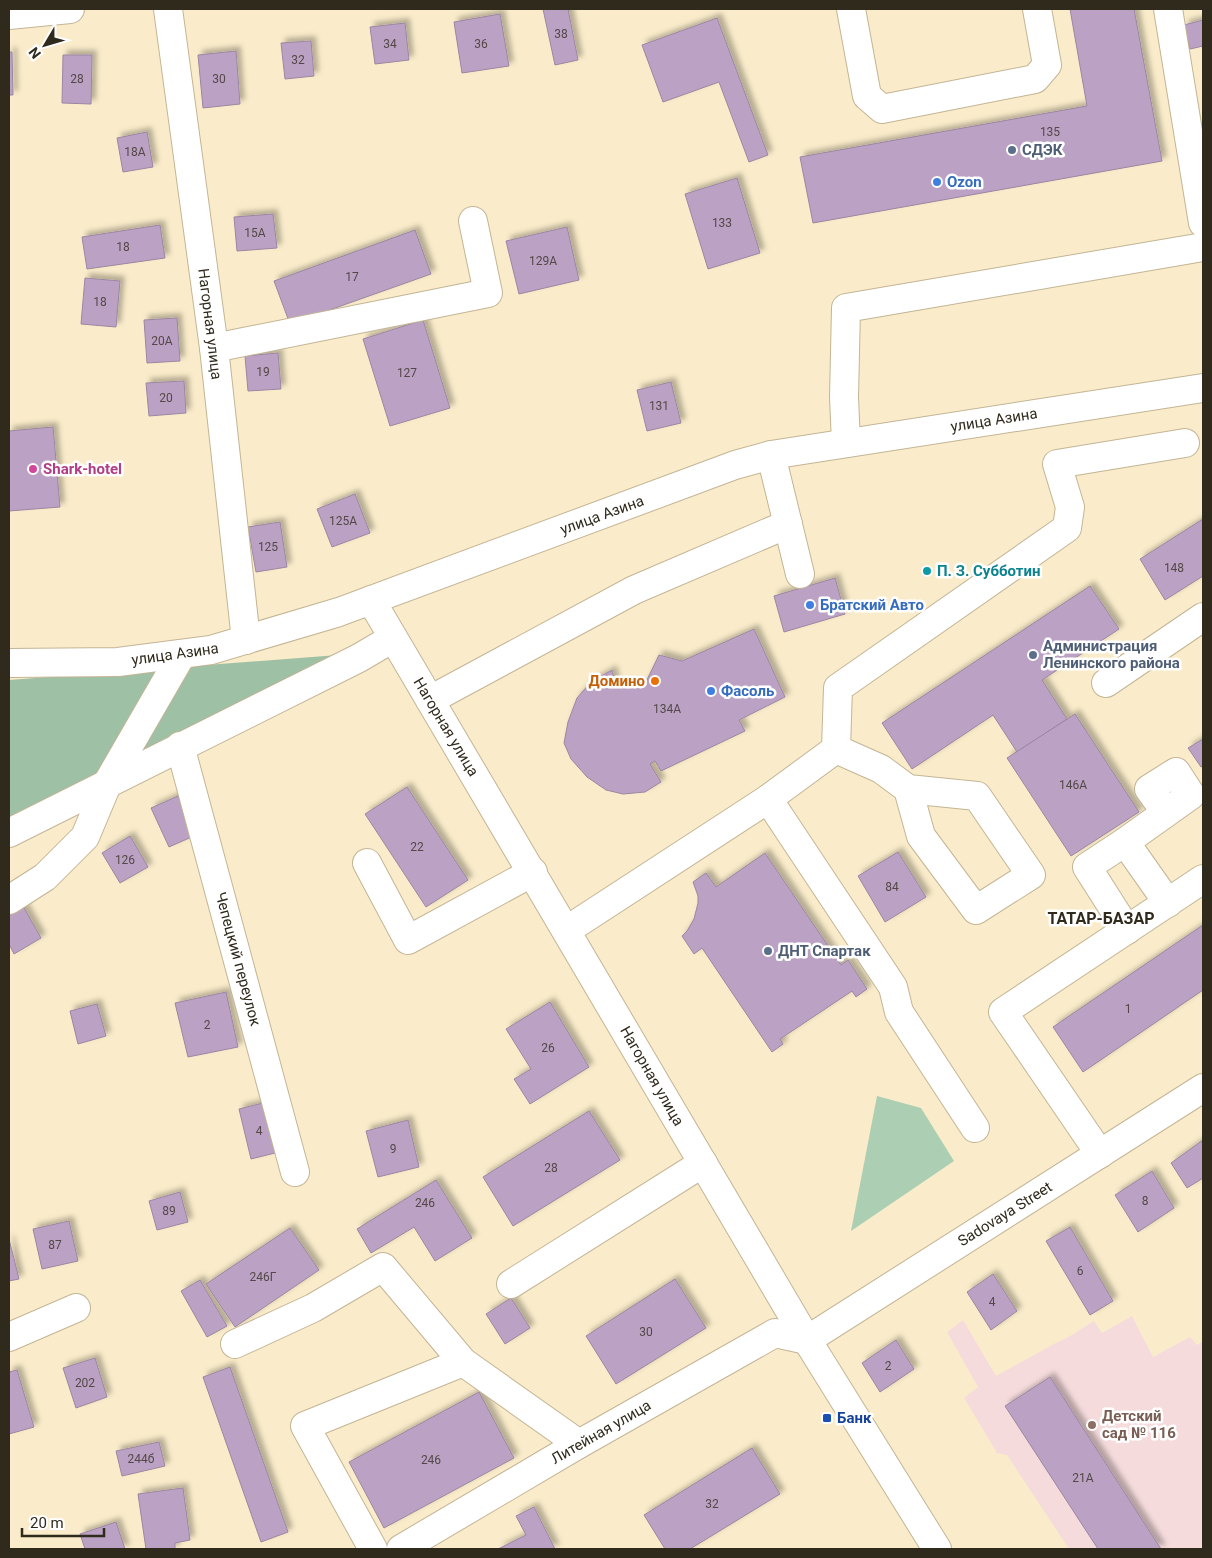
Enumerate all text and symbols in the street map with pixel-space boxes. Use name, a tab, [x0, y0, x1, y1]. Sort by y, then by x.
north arrow	[20, 20, 70, 70]
house number: 38	[554, 27, 568, 41]
house number: 34	[383, 37, 397, 51]
house number: 36	[474, 37, 488, 51]
text: N	[25, 44, 44, 62]
house number: 32	[291, 53, 305, 67]
house number: 28	[70, 72, 84, 86]
house number: 30	[212, 72, 226, 86]
house number: 135	[1040, 125, 1060, 139]
place label: СДЭК	[1022, 141, 1063, 159]
marker: СДЭК	[1006, 144, 1018, 156]
house number: 18А	[124, 145, 146, 159]
place label: Ozon	[947, 173, 982, 191]
marker: Ozon	[931, 176, 943, 188]
house number: 133	[712, 216, 732, 230]
house number: 15А	[244, 226, 266, 240]
house number: 18	[116, 240, 130, 254]
house number: 129А	[529, 254, 557, 268]
street label: Нагорная улица	[194, 267, 226, 381]
house number: 17	[345, 270, 359, 284]
house number: 18	[93, 295, 107, 309]
house number: 20А	[151, 334, 173, 348]
house number: 19	[256, 365, 270, 379]
house number: 127	[397, 366, 417, 380]
house number: 20	[159, 391, 173, 405]
house number: 131	[649, 399, 669, 413]
street label: улица Азина	[949, 404, 1039, 436]
place label: Shark-hotel	[43, 460, 122, 478]
marker: Shark-hotel	[27, 463, 39, 475]
street label: улица Азина	[558, 492, 646, 538]
house number: 125А	[329, 514, 357, 528]
house number: 125	[258, 540, 278, 554]
house number: 148	[1164, 561, 1184, 575]
place label: П. З. Субботин	[937, 562, 1040, 580]
marker: П. З. Субботин	[921, 565, 933, 577]
place label: Братский Авто	[820, 596, 924, 614]
marker: Братский Авто	[804, 599, 816, 611]
place label: Администрация Ленинского района	[1043, 637, 1180, 672]
street label: улица Азина	[130, 639, 220, 669]
marker: Администрация Ленинского района	[1027, 649, 1039, 661]
place label: Домино	[589, 672, 645, 690]
street label: Нагорная улица	[409, 674, 483, 780]
marker: Домино	[649, 675, 661, 687]
place label: Фасоль	[721, 682, 774, 700]
marker: Фасоль	[705, 685, 717, 697]
house number: 134А	[653, 702, 681, 716]
house number: 146А	[1059, 778, 1087, 792]
house number: 22	[410, 840, 424, 854]
house number: 126	[115, 853, 135, 867]
house number: 84	[885, 880, 899, 894]
street label: Чепецкий переулок	[211, 890, 265, 1028]
district label: ТАТАР-БАЗАР	[1047, 909, 1155, 928]
place label: ДНТ Спартак	[778, 942, 871, 960]
marker: ДНТ Спартак	[762, 945, 774, 957]
house number: 1	[1125, 1002, 1131, 1016]
house number: 2	[204, 1018, 211, 1032]
street label: Нагорная улица	[616, 1023, 688, 1129]
house number: 26	[541, 1041, 555, 1055]
house number: 4	[256, 1124, 263, 1138]
house number: 9	[390, 1142, 396, 1156]
house number: 28	[544, 1161, 558, 1175]
street label: Sadovaya Street	[955, 1178, 1055, 1250]
house number: 8	[1142, 1194, 1149, 1208]
house number: 246	[415, 1196, 435, 1210]
house number: 89	[162, 1204, 176, 1218]
house number: 87	[48, 1238, 62, 1252]
house number: 6	[1077, 1264, 1084, 1278]
house number: 246Г	[250, 1270, 277, 1284]
house number: 4	[989, 1295, 996, 1309]
house number: 30	[639, 1325, 653, 1339]
house number: 2	[885, 1359, 892, 1373]
house number: 202	[75, 1376, 95, 1390]
street label: Литейная улица	[548, 1396, 654, 1468]
place label: Детский сад № 116	[1102, 1407, 1176, 1442]
place label: Банк	[837, 1409, 872, 1427]
marker: Банк	[821, 1412, 833, 1424]
marker: Детский сад № 116	[1086, 1419, 1098, 1431]
house number: 244б	[128, 1452, 155, 1466]
house number: 246	[421, 1453, 441, 1467]
house number: 21А	[1072, 1471, 1094, 1485]
house number: 32	[705, 1497, 719, 1511]
scale bar	[22, 1506, 105, 1538]
text: 20 m	[30, 1514, 64, 1532]

